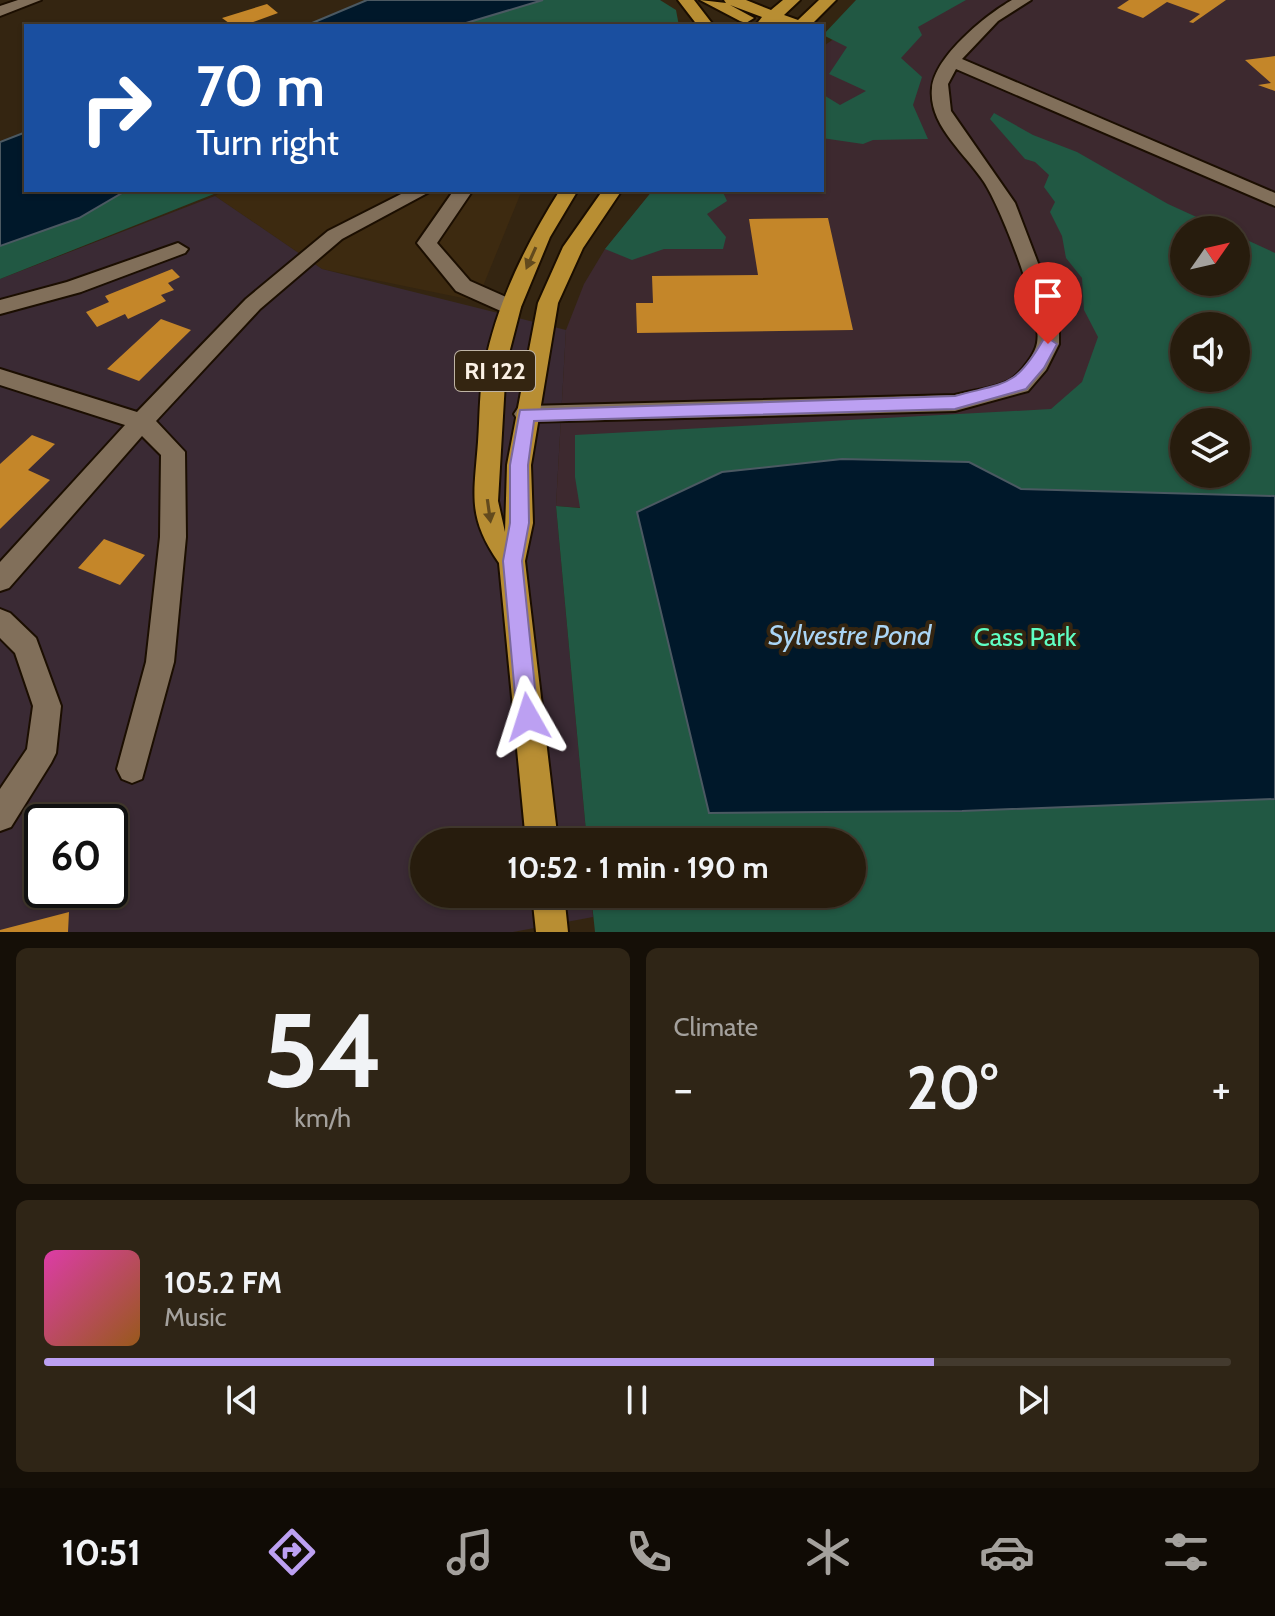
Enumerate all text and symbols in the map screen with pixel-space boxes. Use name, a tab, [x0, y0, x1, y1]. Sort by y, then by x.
text: 70 m	[196, 52, 325, 120]
icon: right	[64, 56, 168, 160]
text: Turn right	[196, 120, 339, 164]
north arrow	[1170, 216, 1250, 296]
map controls	[1170, 216, 1250, 488]
one-way arrow	[524, 246, 538, 270]
pin	[1014, 262, 1082, 344]
icon: arrive	[1026, 274, 1070, 318]
button: sound	[1170, 312, 1250, 392]
road number: RI 122	[455, 351, 535, 391]
button: layers	[1170, 408, 1250, 488]
one-way arrow	[483, 499, 496, 524]
water label: Sylvestre Pond	[768, 618, 933, 652]
park label: Cass Park	[974, 621, 1077, 653]
position arrow	[486, 675, 570, 759]
speed limit sign: 60	[24, 804, 128, 908]
text: 10:52 · 1 min · 190 m	[507, 849, 769, 886]
text: 54	[263, 987, 383, 1113]
text: Climate	[674, 1011, 758, 1043]
text: 20°	[907, 1051, 998, 1124]
text: −	[674, 1062, 693, 1115]
text: +	[1212, 1062, 1231, 1115]
text: km/h	[294, 1102, 351, 1134]
text: 105.2 FM	[164, 1264, 282, 1301]
text: Music	[164, 1301, 227, 1333]
icon: previous	[220, 1378, 264, 1422]
icon: pause	[615, 1378, 659, 1422]
icon: next	[1011, 1378, 1055, 1422]
icon: directions	[264, 1524, 320, 1580]
icon: music	[442, 1524, 498, 1580]
icon: phone	[621, 1524, 677, 1580]
icon: climate	[800, 1524, 856, 1580]
icon: car	[979, 1524, 1035, 1580]
icon: filters	[1158, 1524, 1214, 1580]
text: 10:51	[61, 1530, 141, 1574]

